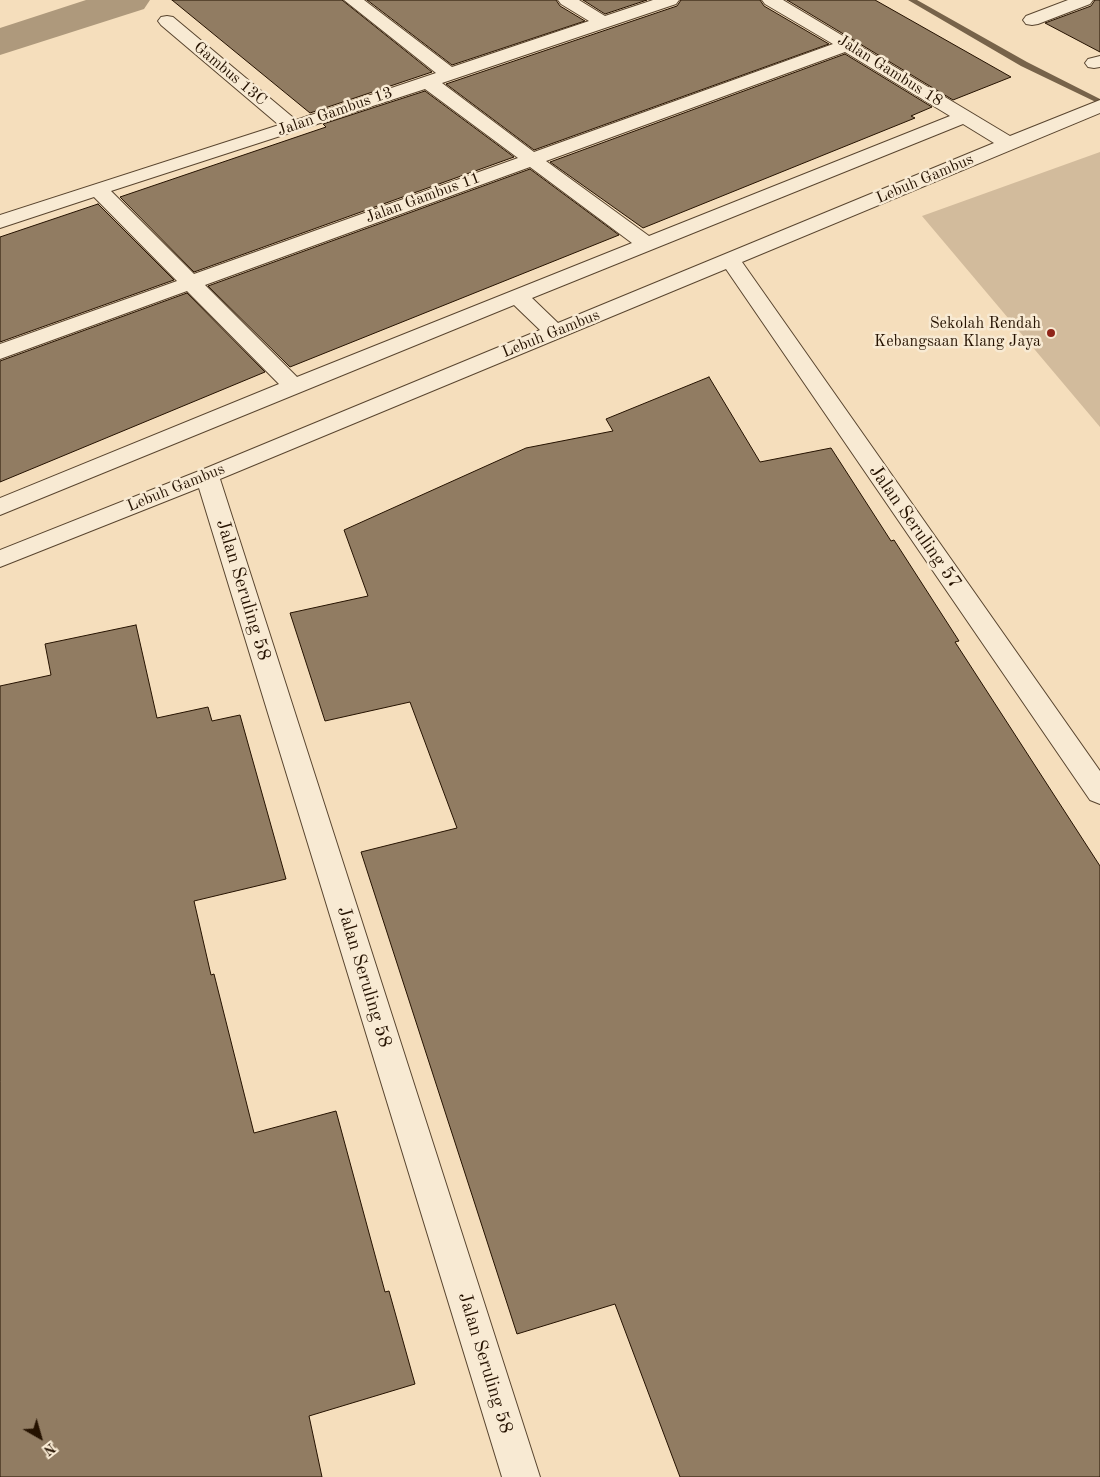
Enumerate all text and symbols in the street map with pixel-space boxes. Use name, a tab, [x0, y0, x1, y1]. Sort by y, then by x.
street label: Jalan Gambus 18	[834, 31, 946, 111]
street label: Gambus 13C	[190, 38, 270, 110]
street label: Jalan Gambus 13	[275, 83, 395, 141]
street label: Lebuh Gambus	[873, 150, 977, 208]
street label: Jalan Gambus 11	[363, 168, 483, 228]
street label: Lebuh Gambus	[499, 306, 603, 362]
place label: Sekolah Rendah Kebangsaan Klang Jaya	[874, 314, 1041, 352]
marker: Sekolah Rendah Kebangsaan Klang Jaya	[1045, 327, 1057, 339]
street label: Lebuh Gambus	[124, 460, 228, 516]
street label: Jalan Seruling 57	[864, 461, 966, 593]
street label: Jalan Seruling 58	[211, 517, 275, 663]
street label: Jalan Seruling 58	[332, 904, 396, 1050]
street label: Jalan Seruling 58	[453, 1290, 517, 1436]
north arrow	[15, 1412, 65, 1462]
text: N	[41, 1440, 58, 1458]

